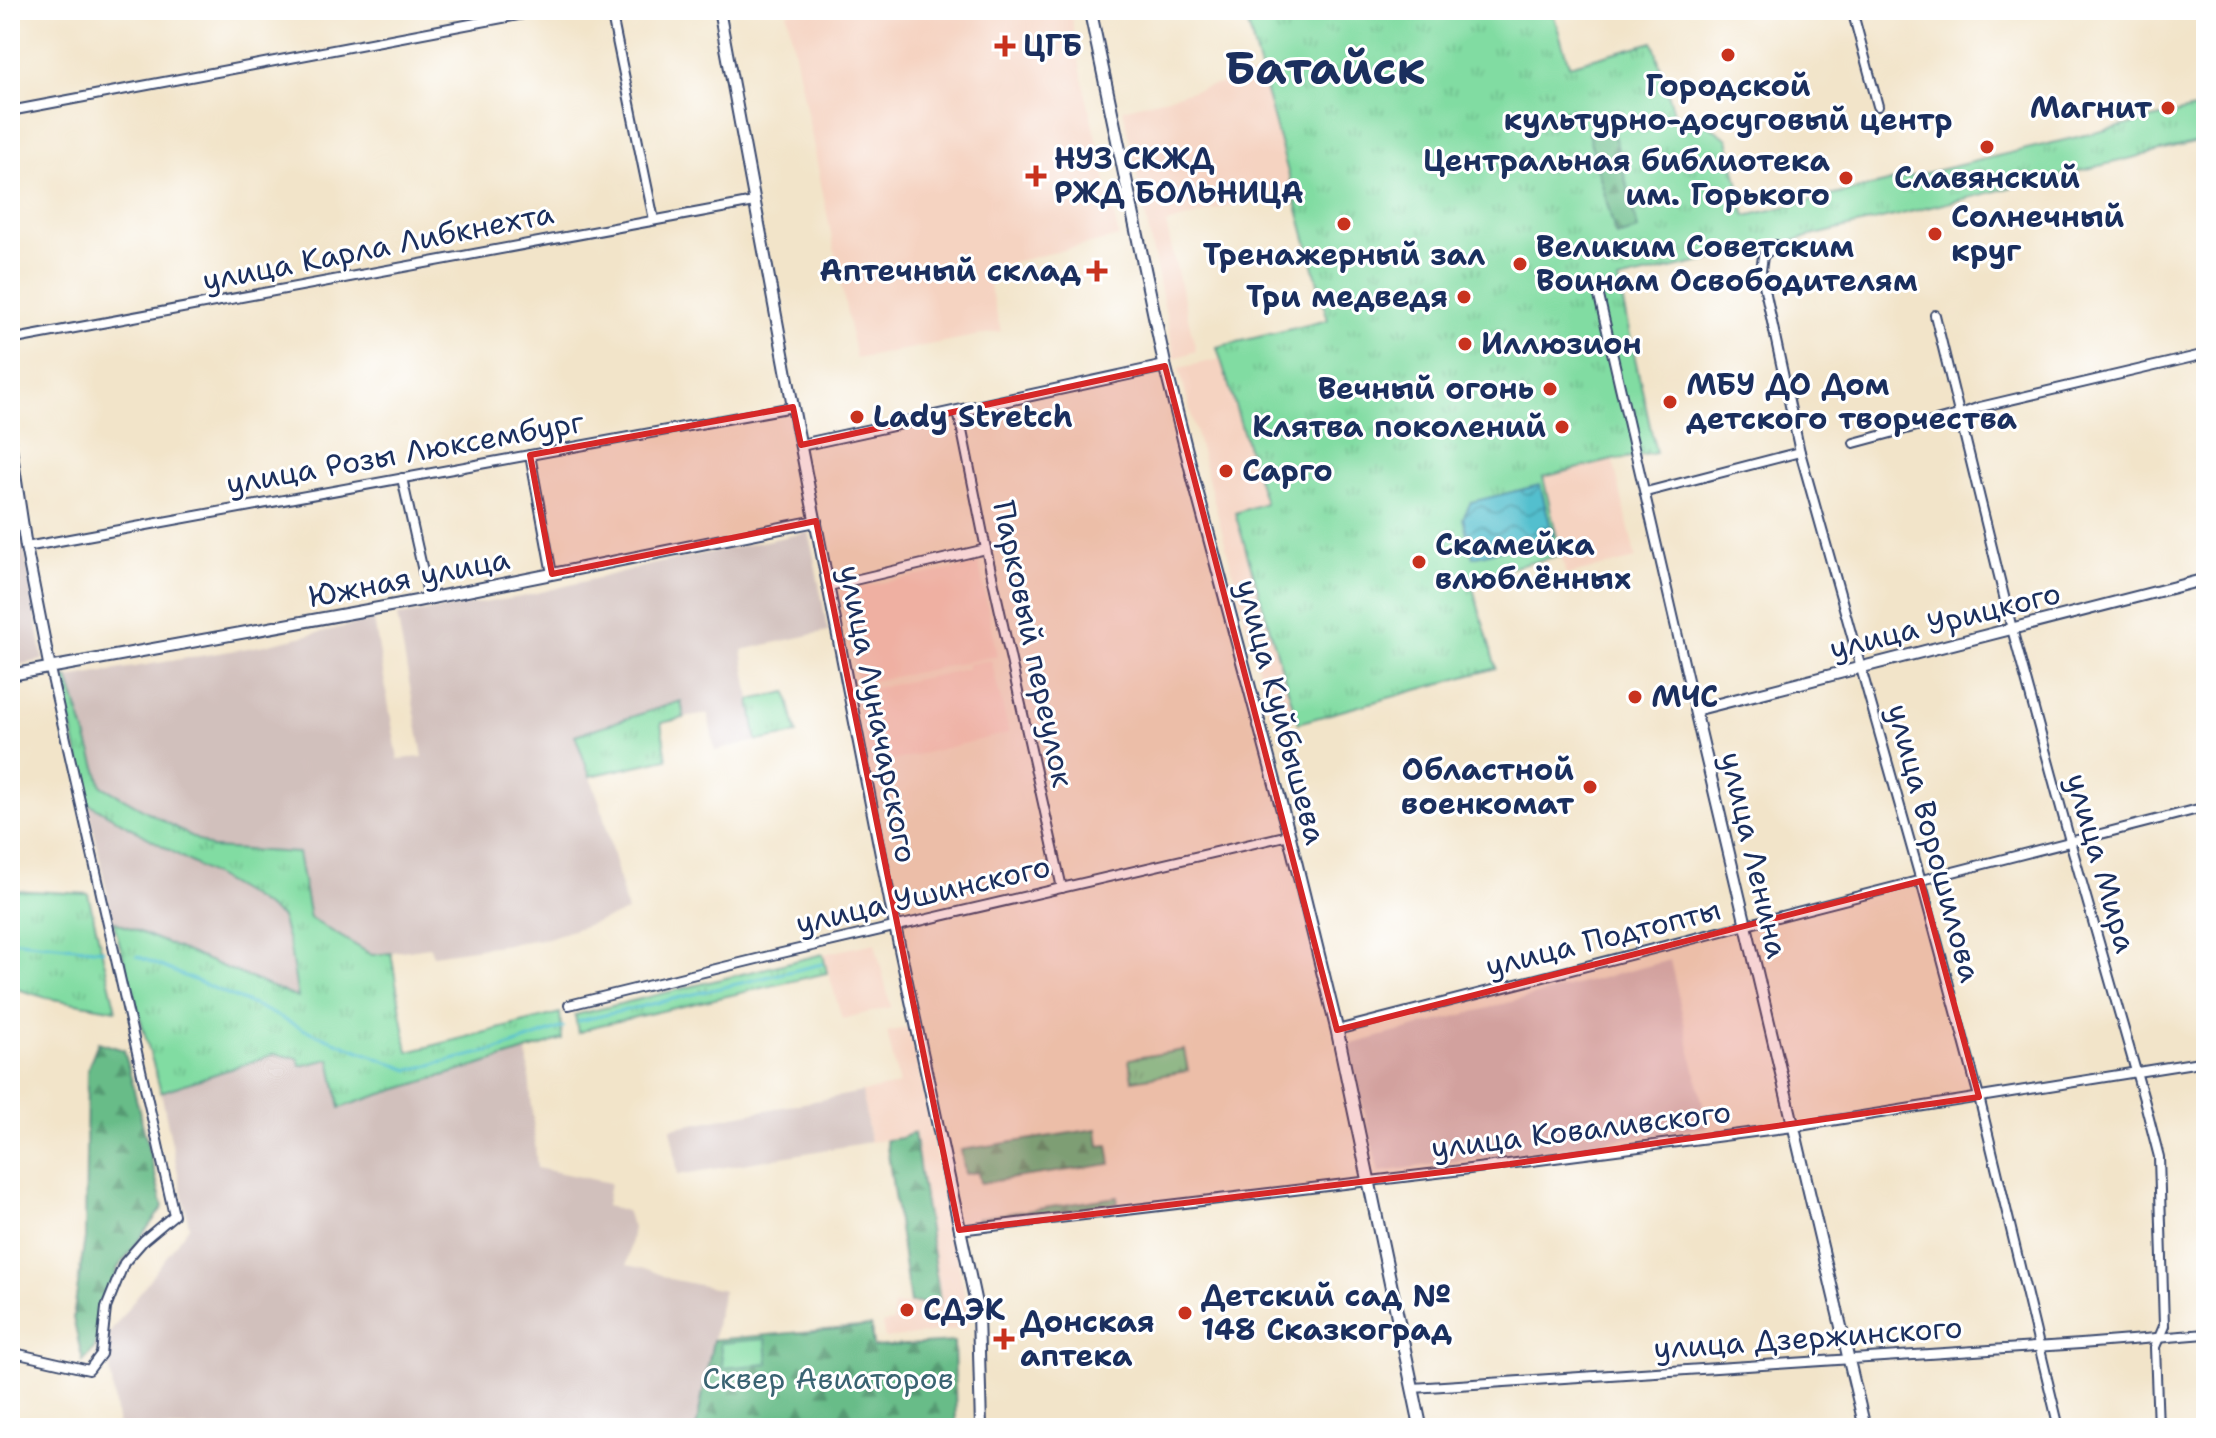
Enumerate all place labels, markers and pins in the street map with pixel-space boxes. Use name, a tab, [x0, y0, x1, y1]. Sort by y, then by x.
place label: ЦГБ	[1023, 25, 1082, 66]
marker: ЦГБ	[994, 35, 1016, 57]
marker: Городской культурно-досуговый центр	[1719, 46, 1737, 64]
place label: Городской культурно-досуговый центр	[1503, 65, 1953, 140]
place label: Магнит	[2029, 87, 2152, 128]
marker: Магнит	[2159, 99, 2177, 117]
place label: НУЗ СКЖД РЖД БОЛЬНИЦА	[1054, 138, 1304, 213]
marker: Славянский	[1978, 138, 1996, 156]
place label: Центральная библиотека им. Горького	[1423, 140, 1830, 215]
place label: Славянский	[1894, 157, 2080, 198]
marker: НУЗ СКЖД РЖД БОЛЬНИЦА	[1025, 165, 1047, 187]
marker: Центральная библиотека им. Горького	[1837, 169, 1855, 187]
place label: Солнечный круг	[1951, 196, 2125, 271]
marker: Тренажерный зал	[1335, 215, 1353, 233]
marker: Солнечный круг	[1926, 225, 1944, 243]
place label: Великим Советским Воинам Освободителям	[1536, 226, 1918, 301]
place label: Тренажерный зал	[1203, 234, 1485, 275]
place label: Аптечный склад	[820, 250, 1081, 291]
marker: Великим Советским Воинам Освободителям	[1511, 255, 1529, 273]
marker: Аптечный склад	[1088, 262, 1106, 280]
place label: Три медведя	[1246, 276, 1448, 317]
marker: Три медведя	[1455, 288, 1473, 306]
place label: Иллюзион	[1481, 323, 1642, 364]
marker: Иллюзион	[1456, 335, 1474, 353]
place label: МБУ ДО Дом детского творчества	[1686, 364, 2017, 439]
place label: Вечный огонь	[1318, 368, 1534, 409]
marker: Вечный огонь	[1541, 380, 1559, 398]
marker: МБУ ДО Дом детского творчества	[1661, 393, 1679, 411]
place label: Lady Stretch	[873, 396, 1073, 437]
place label: Клятва поколений	[1252, 406, 1546, 447]
marker: Lady Stretch	[848, 408, 866, 426]
marker: Клятва поколений	[1553, 418, 1571, 436]
place label: Сарго	[1242, 450, 1333, 491]
marker: Сарго	[1217, 462, 1235, 480]
place label: Скамейка влюблённых	[1435, 524, 1631, 599]
marker: Скамейка влюблённых	[1410, 553, 1428, 571]
place label: МЧС	[1651, 676, 1719, 717]
marker: МЧС	[1626, 688, 1644, 706]
place label: Областной военкомат	[1401, 749, 1574, 824]
marker: Областной военкомат	[1581, 778, 1599, 796]
place label: Детский сад № 148 Сказкоград	[1201, 1275, 1452, 1350]
place label: СДЭК	[923, 1289, 1005, 1330]
marker: СДЭК	[898, 1301, 916, 1319]
place label: Донская аптека	[1020, 1301, 1155, 1376]
marker: Детский сад № 148 Сказкоград	[1176, 1304, 1194, 1322]
marker: Донская аптека	[995, 1330, 1013, 1348]

